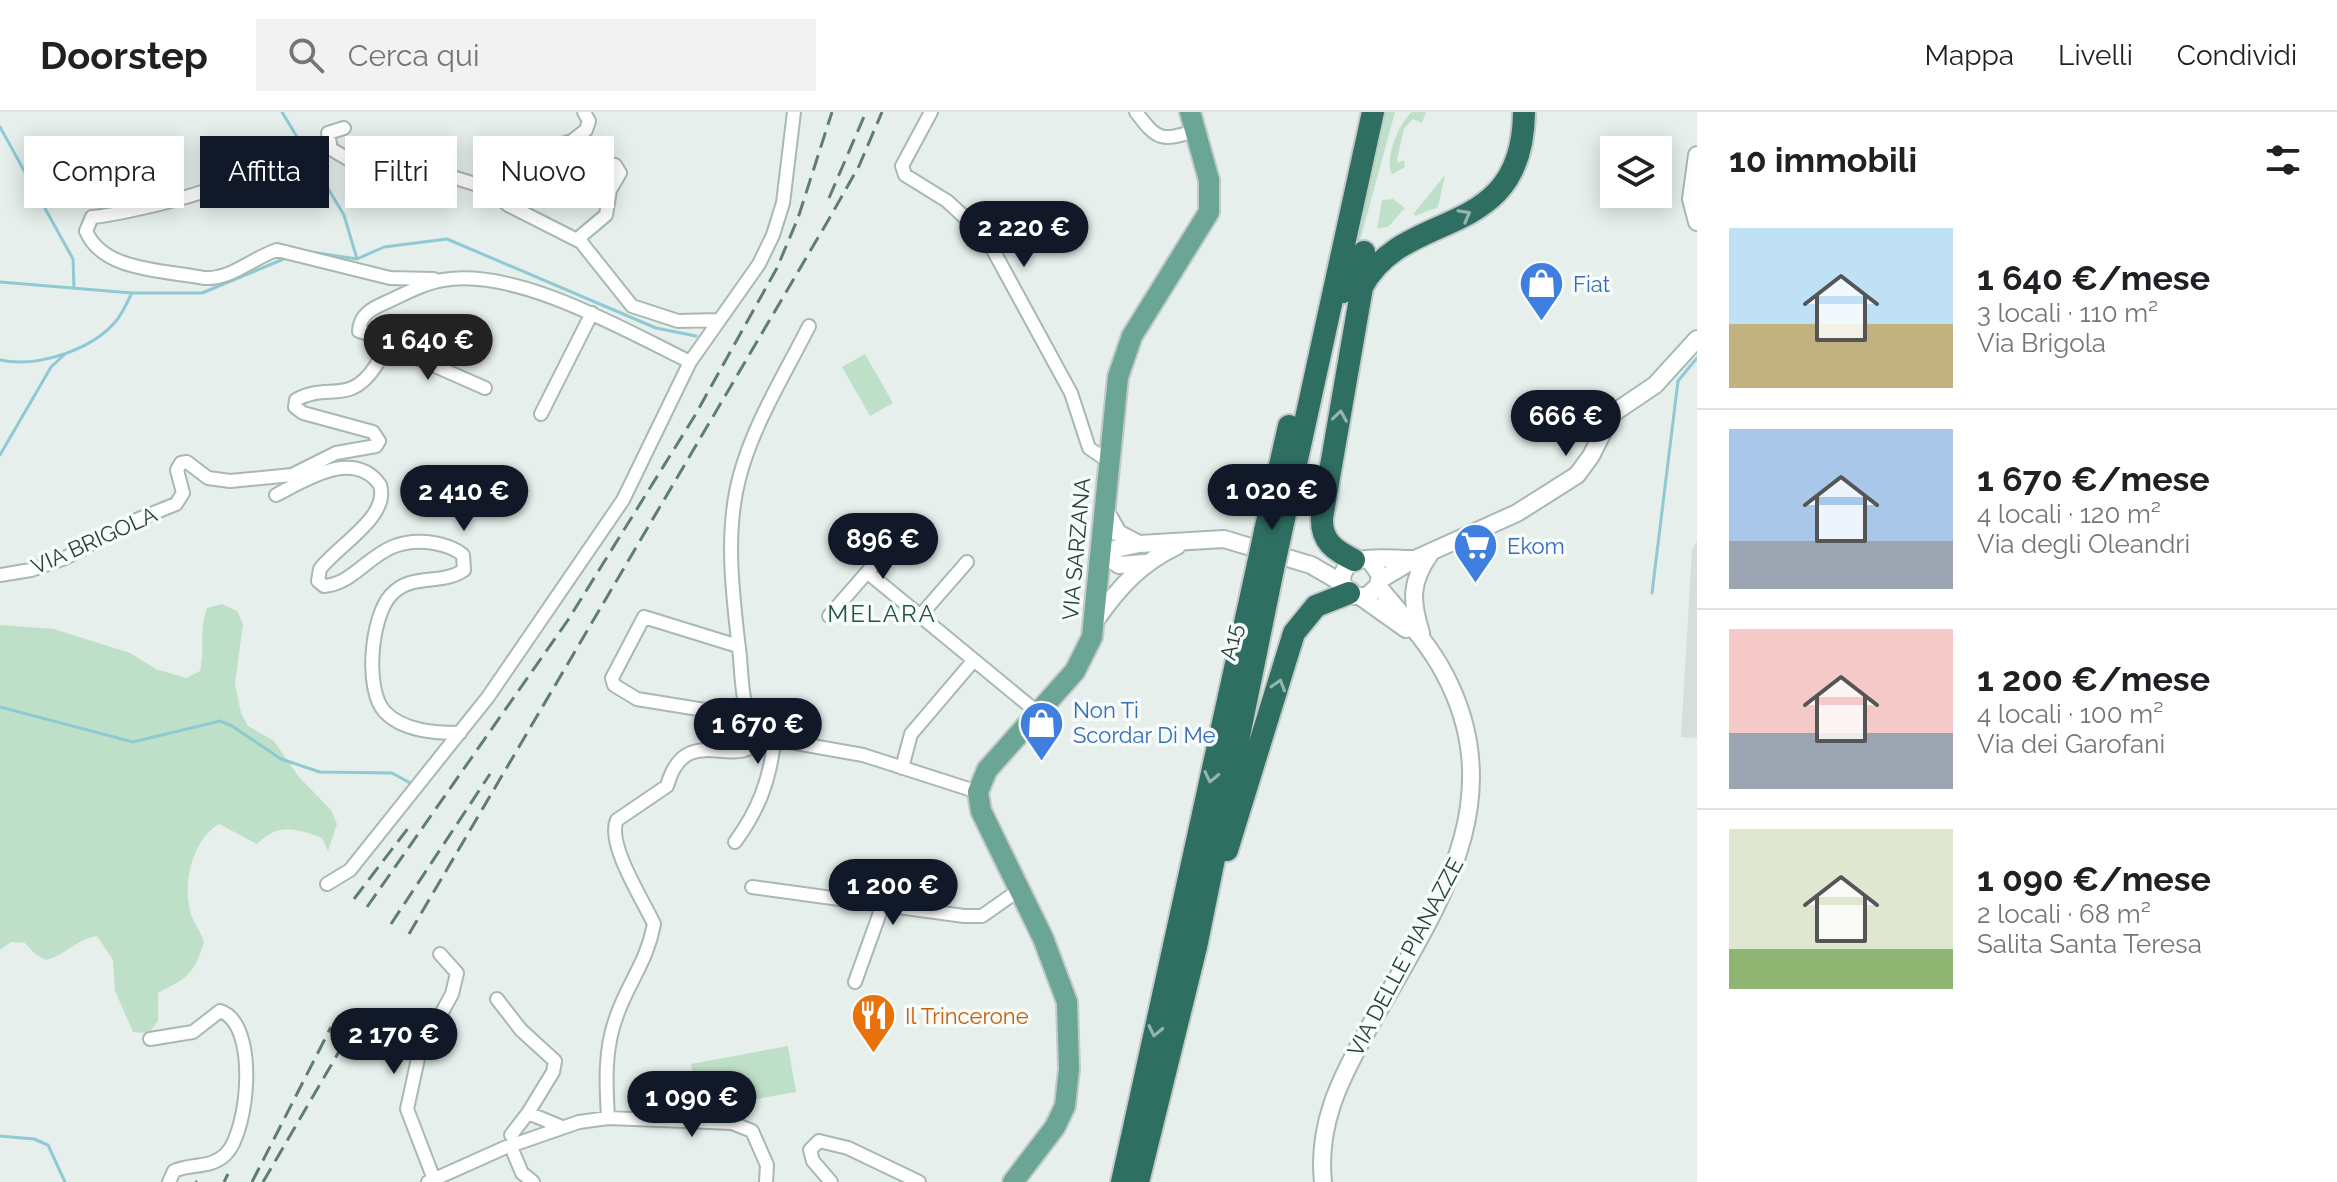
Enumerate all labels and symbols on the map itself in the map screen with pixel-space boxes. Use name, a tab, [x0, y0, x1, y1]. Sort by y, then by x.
pin: 2 220 €	[950, 201, 1098, 269]
one-way arrow	[1457, 209, 1471, 224]
shop icon: Fiat	[1518, 260, 1566, 323]
place label: Fiat	[1573, 271, 1611, 297]
pin: 1 640 €	[354, 314, 502, 382]
pin: 666 €	[1510, 390, 1622, 458]
one-way arrow	[1331, 409, 1348, 423]
pin: 1 020 €	[1198, 464, 1346, 532]
pin: 2 410 €	[390, 465, 538, 533]
street label: VIA SARZANA	[1057, 476, 1095, 621]
street label: VIA BRIGOLA	[27, 501, 161, 579]
pin: 896 €	[827, 513, 939, 581]
supermarket icon: Ekom	[1452, 522, 1500, 585]
place label: Ekom	[1507, 533, 1565, 559]
district label: MELARA	[827, 599, 937, 628]
street label: A15	[1215, 622, 1247, 662]
one-way arrow	[1270, 679, 1286, 693]
place label: Non Ti Scordar Di Me	[1073, 697, 1216, 748]
pin: 1 670 €	[684, 698, 832, 766]
shop icon: Non Ti Scordar Di Me	[1018, 699, 1066, 762]
one-way arrow	[1203, 770, 1220, 783]
street label: VIA DELLE PIANAZZE	[1342, 853, 1468, 1061]
pin: 1 200 €	[819, 859, 967, 927]
restaurant icon: Il Trincerone	[850, 992, 898, 1055]
place label: Il Trincerone	[905, 1003, 1029, 1029]
pin: 2 170 €	[320, 1008, 468, 1076]
one-way arrow	[1147, 1023, 1164, 1037]
pin: 1 090 €	[618, 1071, 766, 1139]

